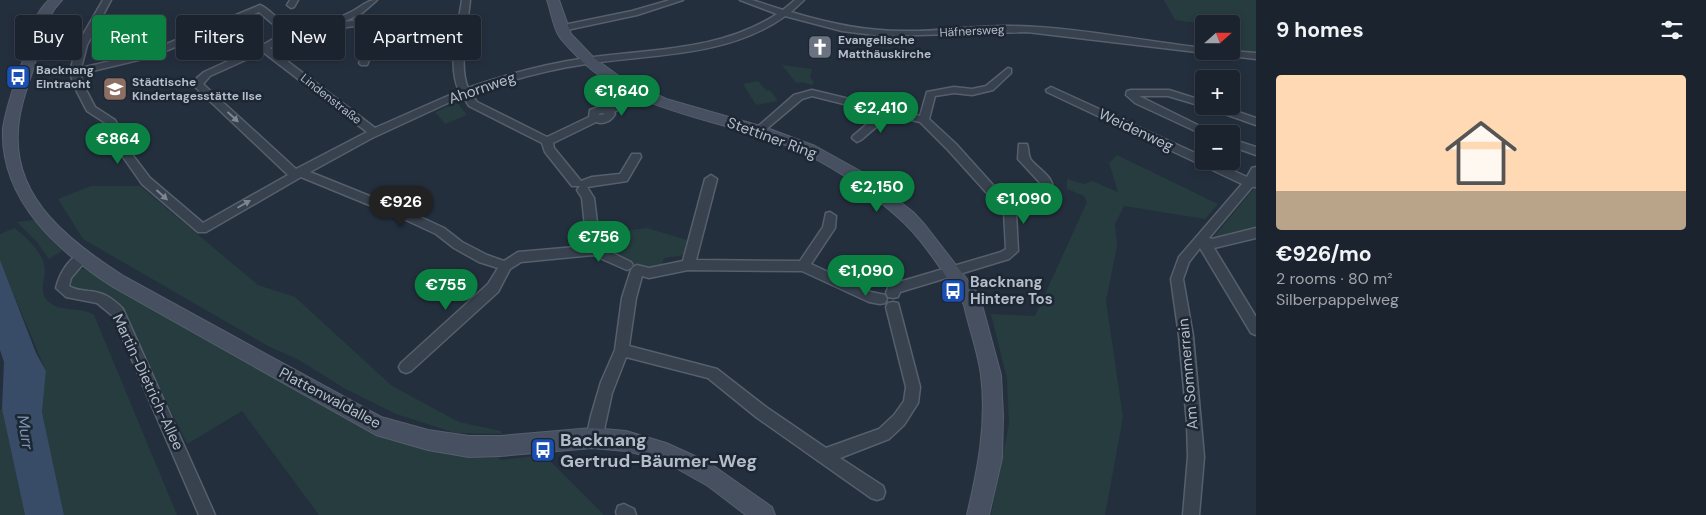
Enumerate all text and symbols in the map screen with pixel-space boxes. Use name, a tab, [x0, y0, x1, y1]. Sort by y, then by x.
chip: Buy	[15, 15, 82, 60]
chip: Rent	[92, 15, 166, 60]
chip: Filters	[176, 15, 263, 60]
chip: New	[273, 15, 345, 60]
chip: Apartment	[355, 15, 481, 60]
north arrow	[1195, 15, 1240, 60]
map controls	[1195, 15, 1240, 170]
text: 9 homes	[1276, 16, 1364, 44]
icon: filters	[1658, 16, 1686, 44]
street label: Häfnersweg	[939, 21, 1005, 41]
place label: Evangelische Matthäuskirche	[838, 32, 931, 62]
church icon: Evangelische Matthäuskirche	[807, 34, 833, 60]
place label: Backnang Eintracht	[36, 62, 94, 92]
bus stop icon: Backnang Eintracht	[5, 64, 31, 90]
street label: Ahornweg	[446, 67, 518, 109]
street label: Lindenstraße	[297, 70, 365, 128]
button: +	[1195, 70, 1240, 115]
place label: Städtische Kindertagesstätte Ilse	[132, 74, 262, 104]
pin: €1,640	[581, 74, 663, 117]
school or university icon: Städtische Kindertagesstätte Ilse	[102, 76, 128, 102]
text: €1,640	[595, 80, 649, 101]
pin: €2,410	[840, 92, 922, 134]
text: €2,410	[854, 97, 908, 118]
street label: Weidenweg	[1095, 104, 1177, 156]
icon: home	[1436, 108, 1526, 198]
one-way arrow	[226, 111, 238, 123]
street label: Stettiner Ring	[724, 113, 820, 163]
pin: €864	[88, 122, 148, 165]
button: −	[1195, 125, 1240, 170]
text: €864	[96, 128, 140, 149]
pin: €2,150	[836, 170, 918, 213]
text: €2,150	[851, 176, 903, 197]
pin: €1,090	[983, 182, 1065, 225]
pin: €926	[371, 186, 431, 228]
text: €1,090	[996, 188, 1052, 209]
one-way arrow	[155, 189, 167, 201]
text: €926	[380, 191, 422, 212]
one-way arrow	[237, 200, 250, 209]
pin: €756	[569, 220, 629, 263]
text: €756	[579, 226, 619, 247]
text: €926/mo	[1276, 240, 1372, 268]
pin: €1,090	[825, 254, 907, 297]
text: €1,090	[838, 260, 894, 281]
pin: €755	[416, 268, 476, 311]
text: 2 rooms · 80 m²	[1276, 268, 1393, 289]
place label: Backnang Hintere Tos	[970, 272, 1053, 309]
text: €755	[426, 274, 466, 295]
bus stop icon: Backnang Hintere Tos	[940, 278, 966, 304]
text: Silberpappelweg	[1276, 289, 1399, 310]
street label: Martin-Dietrich-Allee	[108, 311, 188, 453]
street label: Am Sommerrain	[1173, 318, 1203, 430]
street label: Plattenwaldallee	[276, 363, 384, 433]
water label: Murr	[12, 413, 39, 452]
place label: Backnang Gertrud-Bäumer-Weg	[560, 428, 757, 473]
bus stop icon: Backnang Gertrud-Bäumer-Weg	[530, 437, 556, 463]

